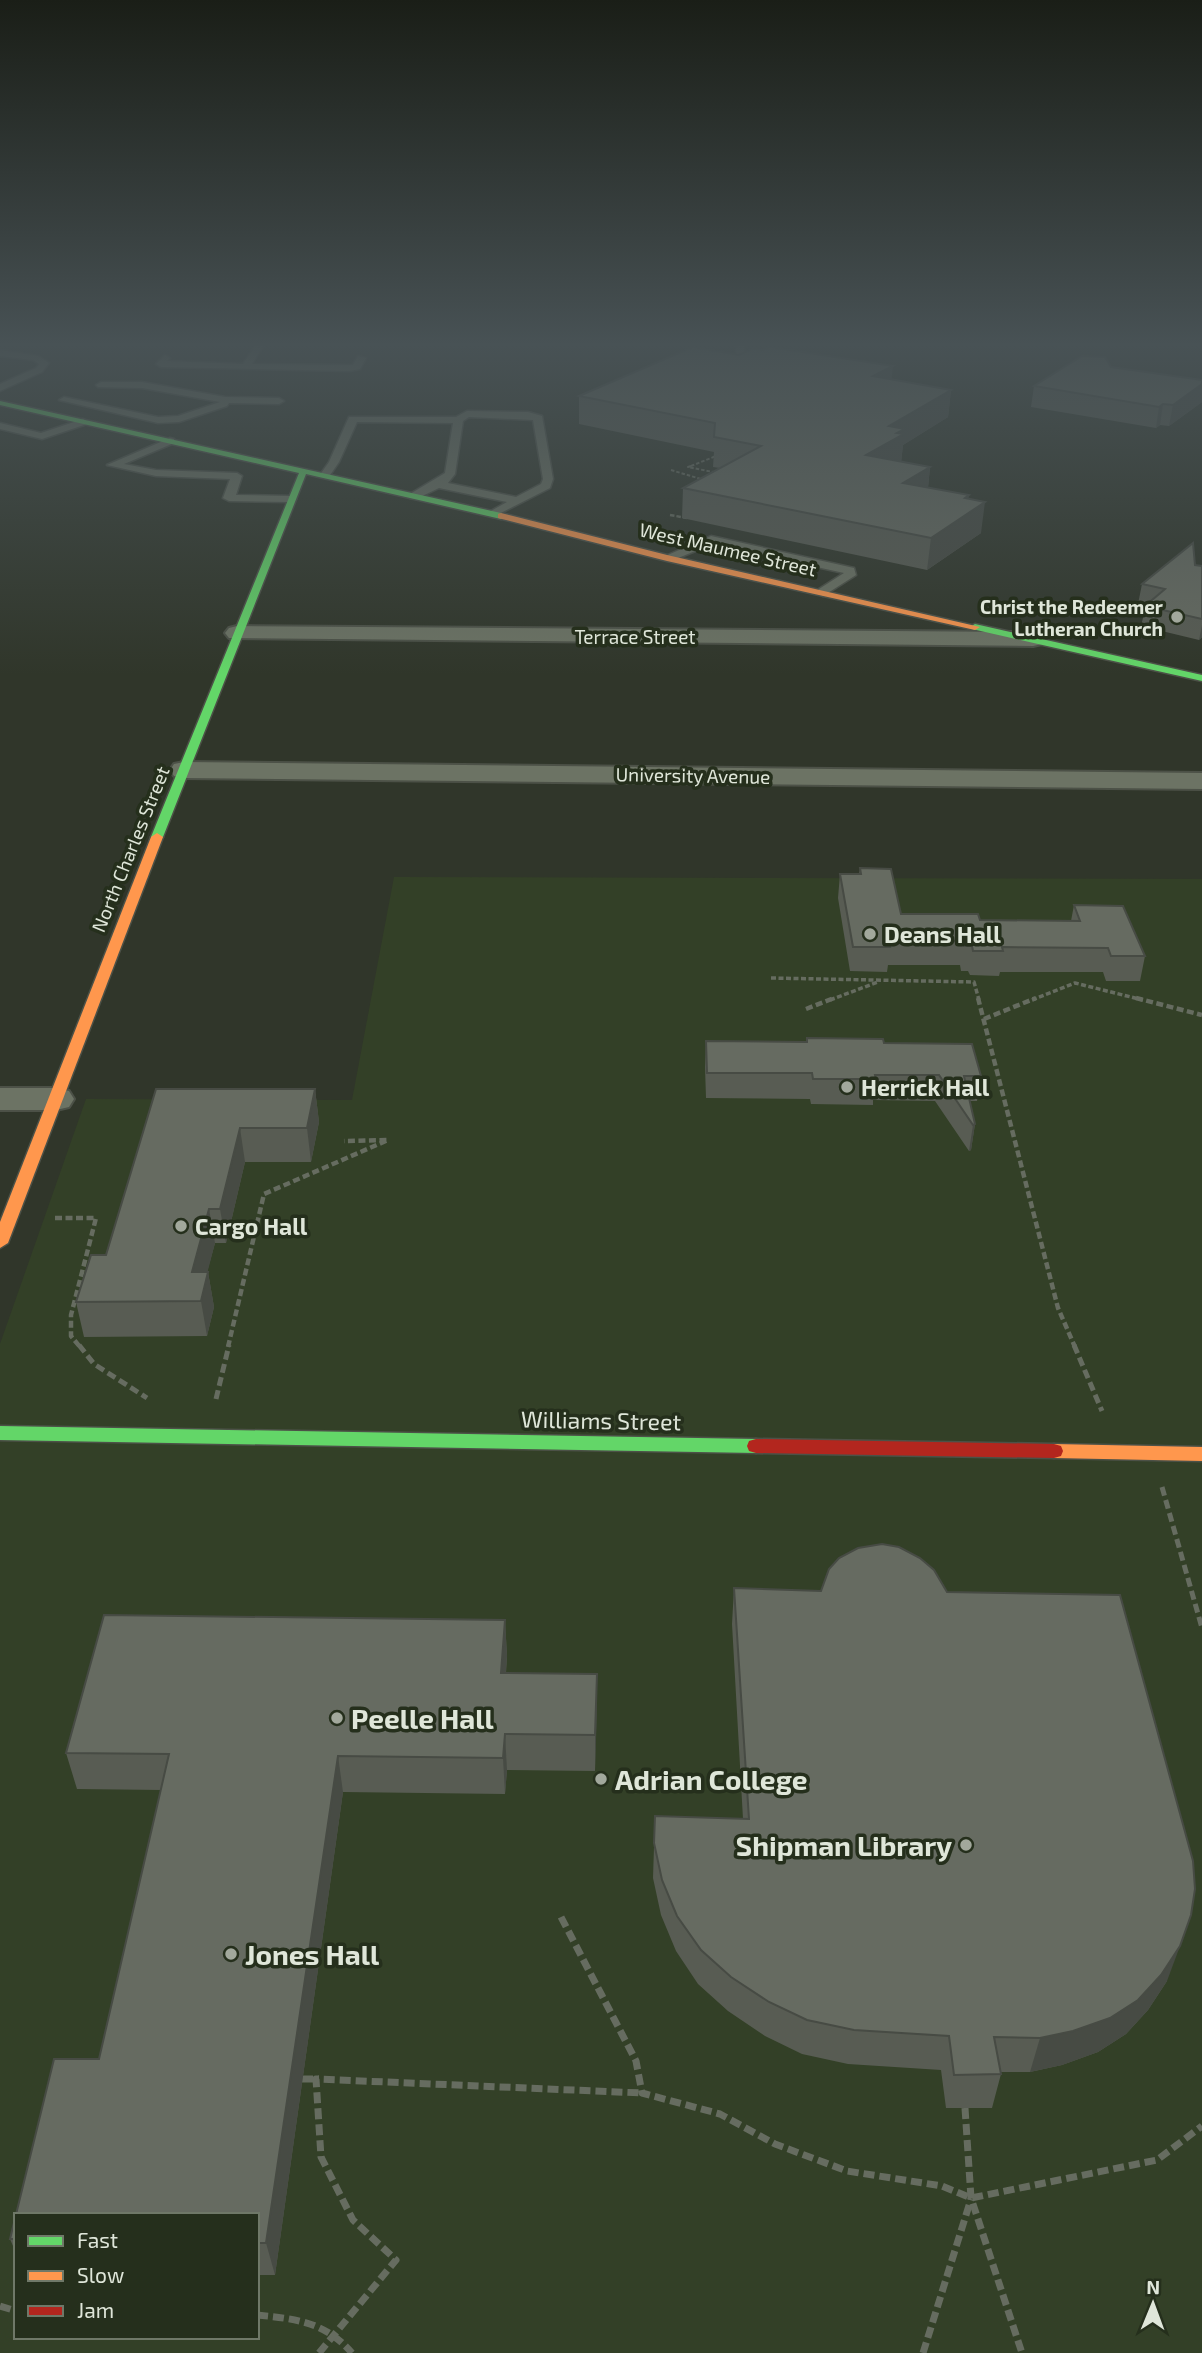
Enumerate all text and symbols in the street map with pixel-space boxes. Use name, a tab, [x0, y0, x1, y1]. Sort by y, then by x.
street label: West Maumee Street	[637, 517, 819, 581]
place label: Christ the Redeemer Lutheran Church	[980, 595, 1163, 640]
marker: Christ the Redeemer Lutheran Church	[1169, 609, 1185, 625]
street label: Terrace Street	[574, 625, 696, 648]
street label: University Avenue	[615, 762, 771, 788]
street label: North Charles Street	[86, 763, 174, 935]
place label: Deans Hall	[884, 920, 1001, 948]
marker: Deans Hall	[862, 926, 878, 942]
place label: Herrick Hall	[861, 1073, 990, 1101]
marker: Herrick Hall	[839, 1079, 855, 1095]
place label: Cargo Hall	[195, 1212, 308, 1240]
marker: Cargo Hall	[173, 1218, 189, 1234]
street label: Williams Street	[521, 1405, 682, 1435]
place label: Peelle Hall	[351, 1701, 495, 1735]
marker: Peelle Hall	[329, 1710, 345, 1726]
place label: Adrian College	[615, 1762, 808, 1796]
marker: Adrian College	[593, 1771, 609, 1787]
place label: Shipman Library	[736, 1828, 952, 1862]
marker: Shipman Library	[958, 1837, 974, 1853]
place label: Jones Hall	[245, 1937, 380, 1971]
marker: Jones Hall	[223, 1946, 239, 1962]
legend	[14, 2213, 259, 2339]
text: Fast	[77, 2227, 118, 2252]
text: Slow	[77, 2262, 124, 2287]
north arrow	[1118, 2269, 1188, 2339]
text: N	[1146, 2275, 1160, 2298]
text: Jam	[77, 2297, 114, 2322]

